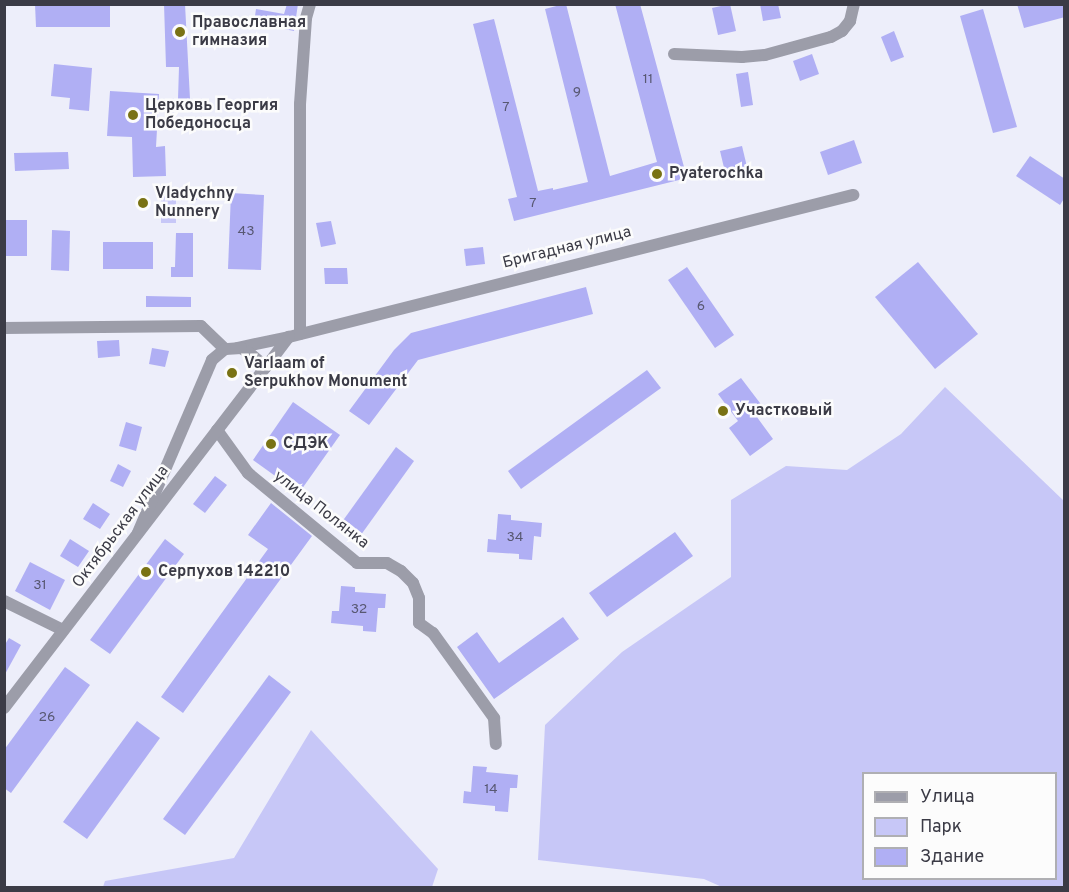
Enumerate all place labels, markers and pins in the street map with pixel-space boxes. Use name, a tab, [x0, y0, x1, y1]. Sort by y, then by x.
place label: Православная гимназия	[192, 13, 306, 51]
marker: Православная гимназия	[173, 25, 187, 39]
place label: Церковь Георгия Победоносца	[145, 96, 278, 134]
marker: Церковь Георгия Победоносца	[126, 108, 140, 122]
place label: Pyaterochka	[669, 164, 763, 184]
marker: Pyaterochka	[650, 167, 664, 181]
place label: Vladychny Nunnery	[155, 184, 234, 222]
marker: Vladychny Nunnery	[136, 196, 150, 210]
place label: Varlaam of Serpukhov Monument	[244, 354, 407, 392]
marker: Varlaam of Serpukhov Monument	[225, 366, 239, 380]
place label: Участковый	[735, 401, 832, 421]
marker: Участковый	[716, 404, 730, 418]
place label: СДЭК	[283, 434, 329, 454]
marker: СДЭК	[264, 437, 278, 451]
place label: Серпухов 142210	[158, 562, 290, 582]
marker: Серпухов 142210	[139, 565, 153, 579]

